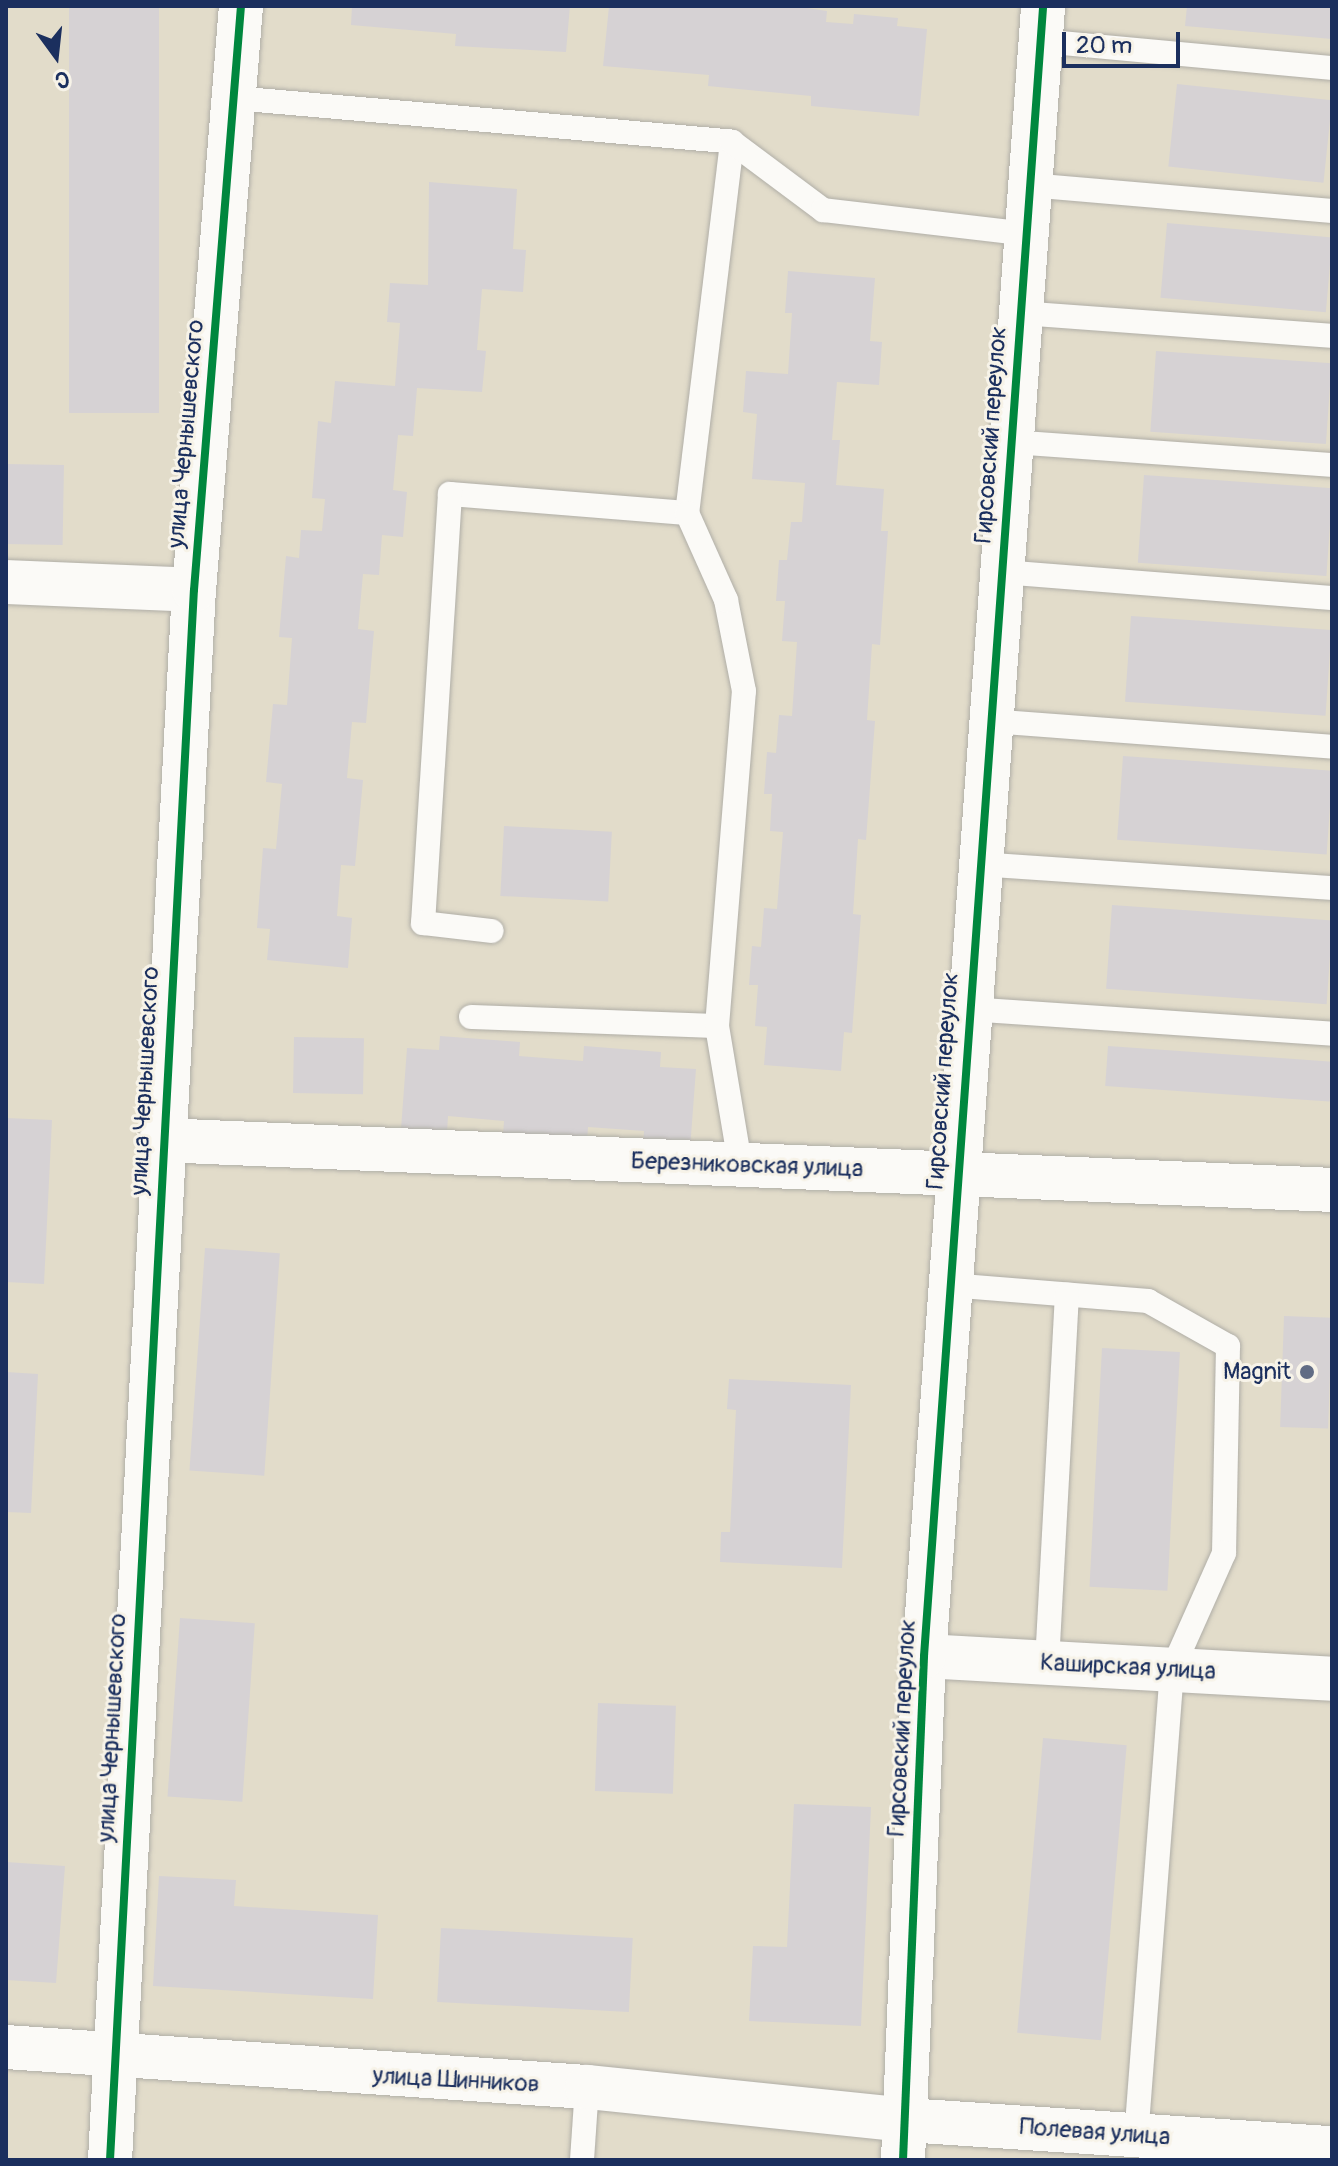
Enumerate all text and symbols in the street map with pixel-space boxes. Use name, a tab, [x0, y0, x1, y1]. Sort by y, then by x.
north arrow	[16, 16, 96, 96]
scale bar	[1066, 16, 1184, 66]
text: 20 m	[1076, 31, 1132, 60]
text: С	[52, 64, 72, 94]
street label: улица Чернышевского	[162, 319, 210, 549]
street label: Гирсовский переулок	[969, 325, 1013, 545]
street label: улица Чернышевского	[125, 966, 165, 1196]
street label: Гирсовский переулок	[921, 971, 965, 1191]
street label: Березниковская улица	[630, 1147, 864, 1183]
place label: Magnit	[1223, 1358, 1291, 1386]
marker: Magnit	[1298, 1363, 1316, 1381]
street label: улица Чернышевского	[92, 1613, 132, 1843]
street label: Гирсовский переулок	[882, 1619, 922, 1837]
street label: Каширская улица	[1039, 1648, 1217, 1686]
street label: улица Шинников	[372, 2061, 540, 2099]
street label: Полевая улица	[1019, 2112, 1171, 2152]

